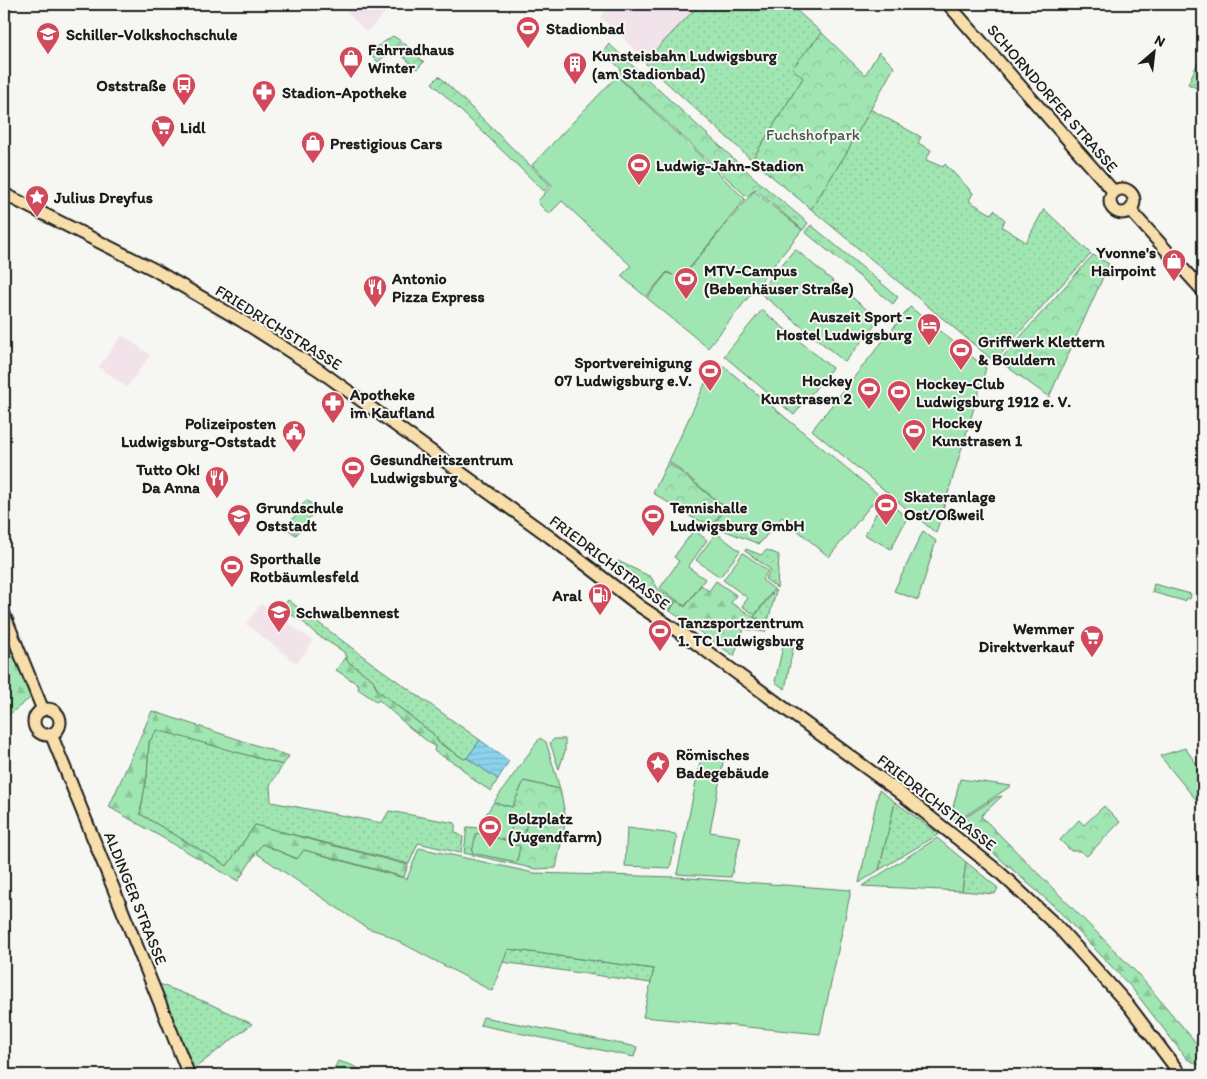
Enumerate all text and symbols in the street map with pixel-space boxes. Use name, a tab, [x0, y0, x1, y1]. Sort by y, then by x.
sports icon: Stadionbad	[515, 15, 541, 49]
place label: Stadionbad	[546, 19, 625, 38]
street label: SCHORNDORFER STRASSE	[983, 20, 1122, 176]
school or university icon: Schiller-Volkshochschule	[35, 21, 61, 55]
place label: Schiller-Volkshochschule	[66, 25, 238, 44]
north arrow	[1130, 28, 1180, 78]
text: N	[1152, 31, 1168, 51]
place label: Fahrradhaus Winter	[368, 40, 454, 77]
shop icon: Fahrradhaus Winter	[338, 45, 364, 79]
place label: Kunsteisbahn Ludwigsburg (am Stadionbad)	[592, 46, 778, 84]
building icon: Kunsteisbahn Ludwigsburg (am Stadionbad)	[562, 51, 588, 85]
bus stop icon: Oststraße	[171, 72, 197, 106]
place label: Oststraße	[96, 76, 166, 95]
pharmacy icon: Stadion-Apotheke	[251, 79, 277, 113]
place label: Stadion-Apotheke	[282, 83, 407, 103]
supermarket icon: Lidl	[150, 114, 176, 148]
place label: Lidl	[180, 118, 206, 137]
park label: Fuchshofpark	[766, 125, 860, 144]
shop icon: Prestigious Cars	[300, 130, 326, 164]
place label: Prestigious Cars	[330, 134, 442, 154]
sports icon: Ludwig-Jahn-Stadion	[626, 152, 652, 186]
place label: Ludwig-Jahn-Stadion	[656, 156, 804, 176]
place icon: Julius Dreyfus	[24, 184, 50, 218]
place label: Julius Dreyfus	[53, 188, 153, 208]
place label: Yvonne's Hairpoint	[1091, 243, 1156, 281]
shop icon: Yvonne's Hairpoint	[1161, 248, 1187, 282]
place label: MTV-Campus (Bebenhäuser Straße)	[704, 261, 854, 299]
sports icon: MTV-Campus (Bebenhäuser Straße)	[673, 266, 699, 300]
place label: Antonio Pizza Express	[391, 269, 485, 307]
restaurant icon: Antonio Pizza Express	[362, 274, 388, 308]
street label: FRIEDRICHSTRASSE	[212, 281, 346, 374]
place label: Auszeit Sport - Hostel Ludwigsburg	[776, 307, 913, 345]
hotel icon: Auszeit Sport - Hostel Ludwigsburg	[916, 312, 942, 346]
place label: Griffwerk Klettern & Bouldern	[978, 332, 1106, 369]
sports icon: Griffwerk Klettern & Bouldern	[948, 337, 974, 371]
place label: Sportvereinigung 07 Ludwigsburg e.V.	[554, 353, 693, 391]
sports icon: Sportvereinigung 07 Ludwigsburg e.V.	[697, 358, 723, 392]
place label: Hockey Kunstrasen 2	[761, 371, 853, 408]
place label: Hockey-Club Ludwigsburg 1912 e. V.	[916, 374, 1071, 412]
sports icon: Hockey Kunstrasen 2	[856, 376, 882, 410]
sports icon: Hockey-Club Ludwigsburg 1912 e. V.	[886, 379, 912, 413]
place label: Apotheke im Kaufland	[349, 385, 435, 422]
pharmacy icon: Apotheke im Kaufland	[320, 390, 346, 424]
place label: Hockey Kunstrasen 1	[932, 413, 1023, 450]
place label: Polizeiposten Ludwigsburg-Oststadt	[121, 414, 277, 452]
sports icon: Hockey Kunstrasen 1	[901, 418, 927, 452]
public building icon: Polizeiposten Ludwigsburg-Oststadt	[281, 419, 307, 453]
place label: Gesundheitszentrum Ludwigsburg	[370, 450, 513, 488]
sports icon: Gesundheitszentrum Ludwigsburg	[340, 455, 366, 489]
place label: Tutto Ok! Da Anna	[135, 460, 200, 497]
restaurant icon: Tutto Ok! Da Anna	[204, 465, 230, 499]
place label: Skateranlage Ost/Oßweil	[904, 487, 996, 524]
sports icon: Skateranlage Ost/Oßweil	[873, 492, 899, 526]
place label: Grundschule Oststadt	[256, 498, 344, 535]
place label: Tennishalle Ludwigsburg GmbH	[669, 498, 805, 536]
school or university icon: Grundschule Oststadt	[226, 503, 252, 537]
sports icon: Tennishalle Ludwigsburg GmbH	[640, 503, 666, 537]
street label: FRIEDRICHSTRASSE	[546, 511, 674, 614]
place label: Sporthalle Rotbäumlesfeld	[250, 549, 359, 586]
sports icon: Sporthalle Rotbäumlesfeld	[219, 554, 245, 588]
fuel station icon: Aral	[587, 582, 613, 616]
place label: Aral	[552, 586, 582, 605]
school or university icon: Schwalbennest	[266, 599, 292, 633]
place label: Schwalbennest	[296, 603, 399, 622]
place label: Tanzsportzentrum 1. TC Ludwigsburg	[677, 613, 804, 651]
sports icon: Tanzsportzentrum 1. TC Ludwigsburg	[647, 618, 673, 652]
place label: Wemmer Direktverkauf	[979, 619, 1075, 656]
supermarket icon: Wemmer Direktverkauf	[1079, 624, 1105, 658]
place label: Römisches Badegebäude	[676, 745, 769, 783]
place icon: Römisches Badegebäude	[645, 750, 671, 784]
street label: FRIEDRICHSTRASSE	[873, 750, 1000, 855]
place label: Bolzplatz (Jugendfarm)	[508, 809, 602, 847]
sports icon: Bolzplatz (Jugendfarm)	[477, 814, 503, 848]
street label: ALDINGER STRASSE	[100, 829, 171, 968]

